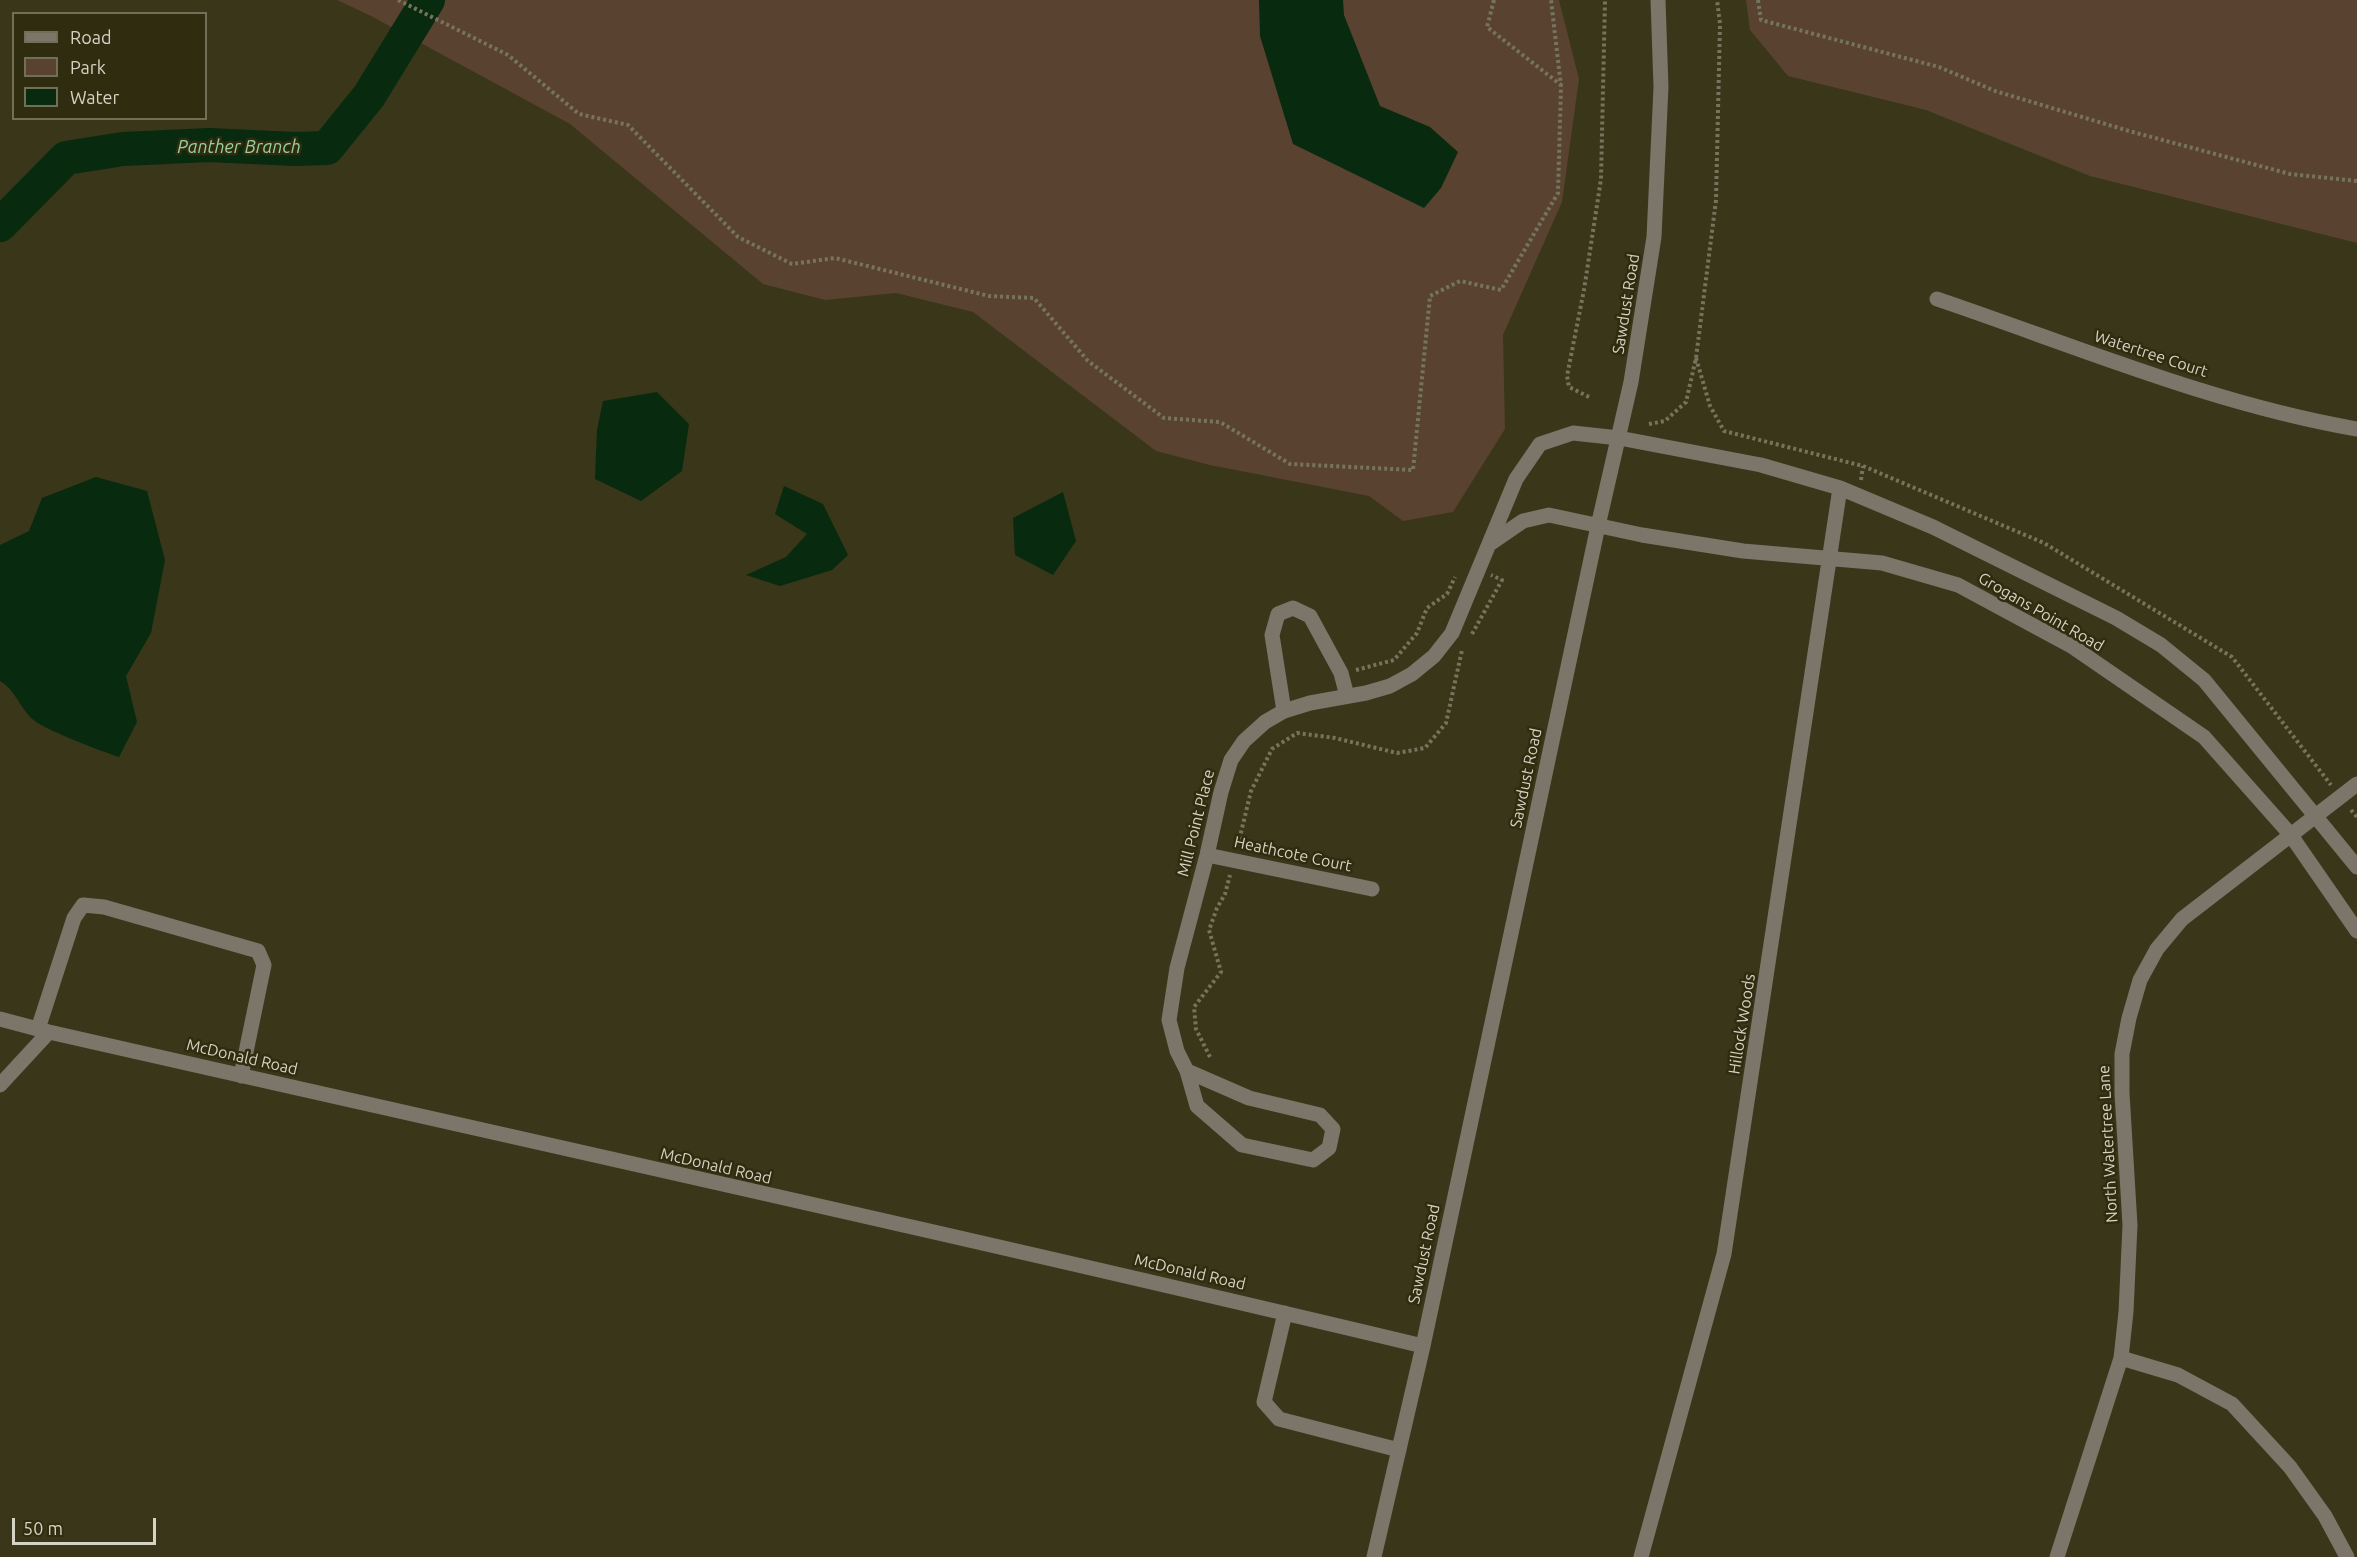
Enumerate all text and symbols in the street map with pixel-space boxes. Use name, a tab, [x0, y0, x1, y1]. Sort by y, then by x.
legend	[12, 12, 207, 120]
text: Road	[70, 27, 112, 47]
text: Park	[70, 57, 106, 77]
text: Water	[70, 87, 119, 107]
water label: Panther Branch	[177, 136, 301, 158]
street label: Sawdust Road	[1609, 252, 1643, 356]
street label: Watertree Court	[2092, 327, 2210, 381]
street label: Grogans Point Road	[1975, 568, 2107, 656]
street label: Sawdust Road	[1506, 726, 1546, 830]
street label: Mill Point Place	[1173, 767, 1219, 879]
street label: Heathcote Court	[1232, 832, 1354, 876]
street label: Hillock Woods	[1725, 972, 1759, 1076]
street label: McDonald Road	[185, 1035, 299, 1079]
street label: North Watertree Lane	[2094, 1065, 2122, 1223]
street label: McDonald Road	[659, 1144, 773, 1188]
street label: Sawdust Road	[1404, 1202, 1444, 1306]
street label: McDonald Road	[1133, 1250, 1247, 1294]
scale bar	[15, 1506, 159, 1544]
text: 50 m	[23, 1518, 63, 1538]

